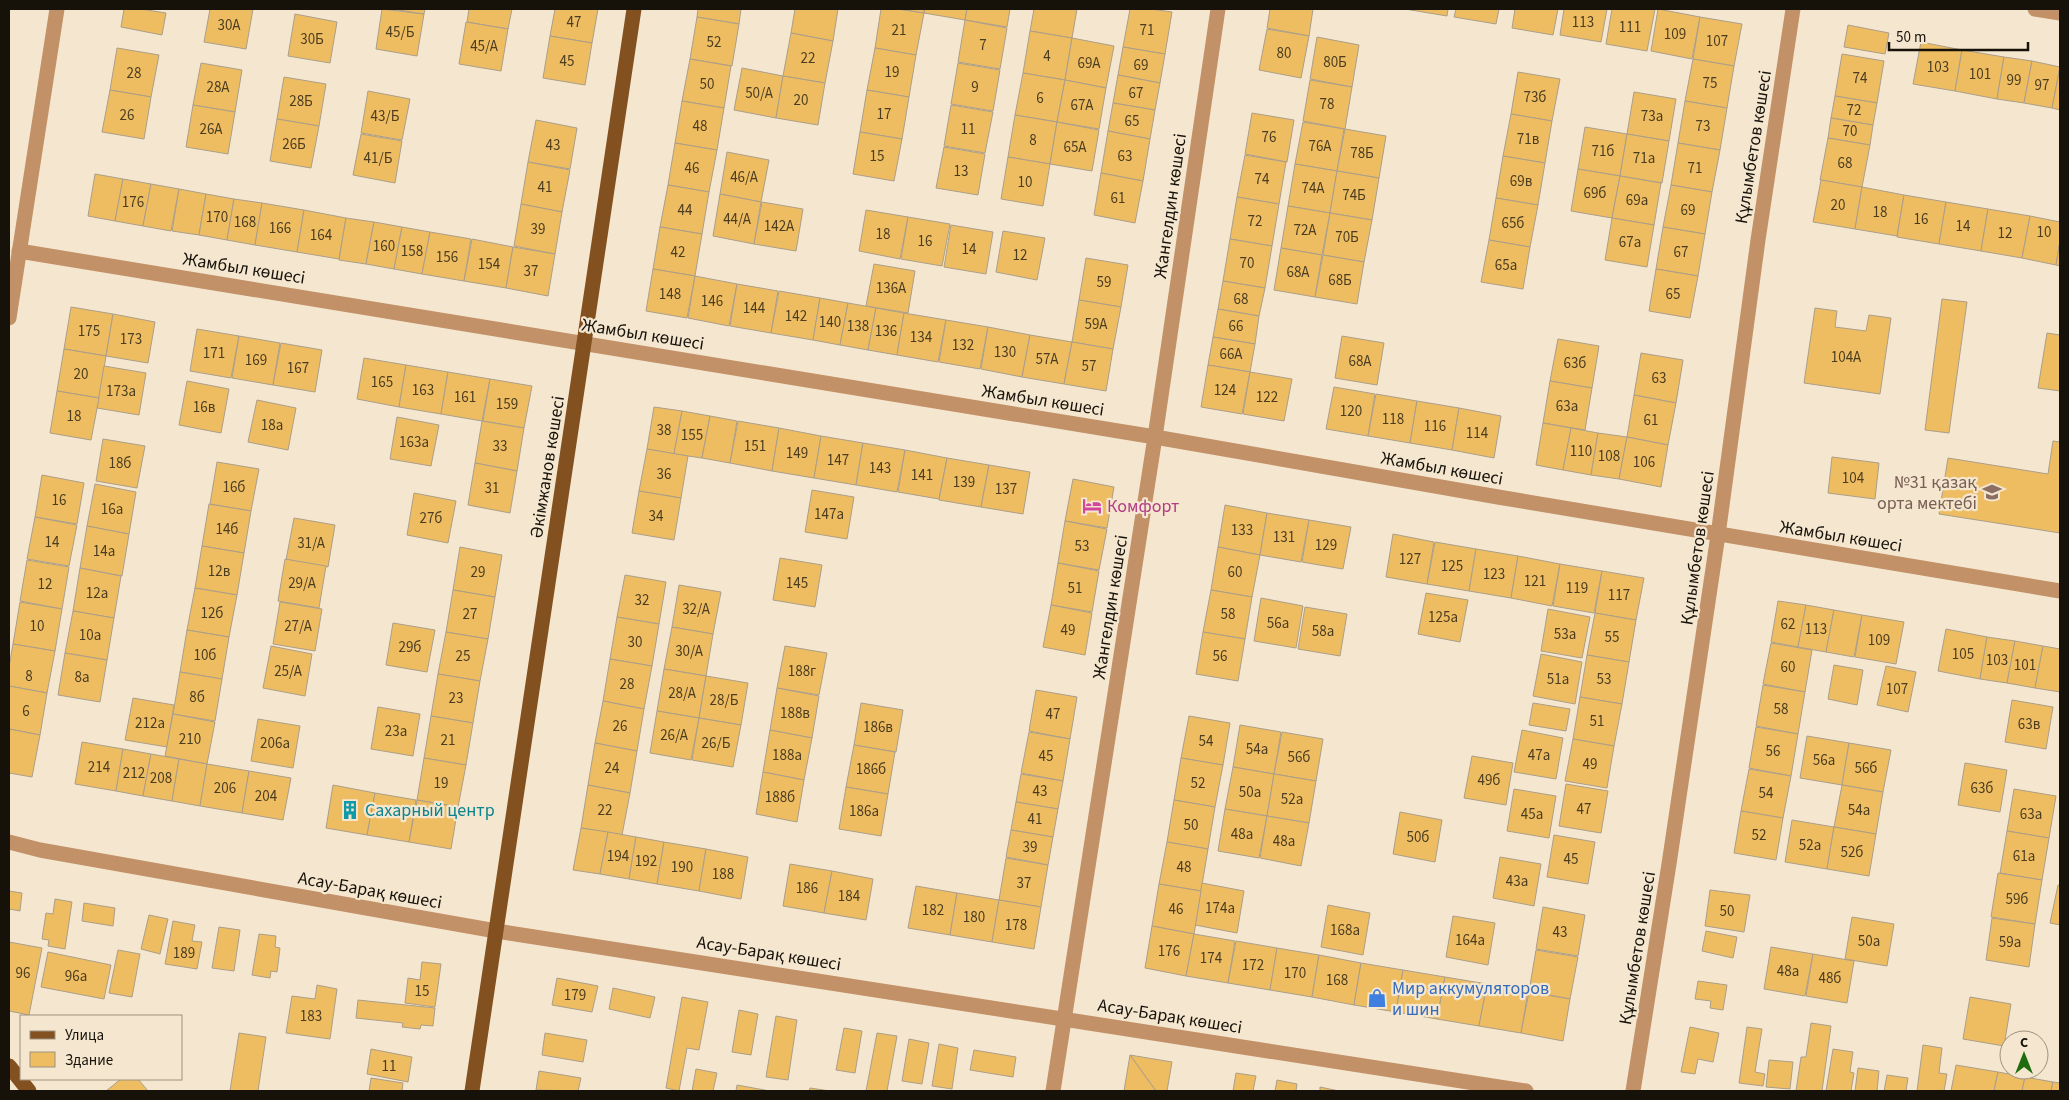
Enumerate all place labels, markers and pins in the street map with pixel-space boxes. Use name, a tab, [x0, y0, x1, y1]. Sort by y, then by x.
place label: №31 қазақ орта мектебі	[1877, 470, 1977, 516]
school or university icon: №31 қазақ орта мектебі	[1981, 481, 2003, 503]
place label: Комфорт	[1107, 494, 1179, 519]
hotel icon: Комфорт	[1081, 495, 1103, 517]
place label: Сахарный центр	[365, 798, 495, 823]
building icon: Сахарный центр	[339, 799, 361, 821]
place label: Мир аккумуляторов и шин	[1392, 976, 1549, 1022]
shop icon: Мир аккумуляторов и шин	[1366, 987, 1388, 1009]

